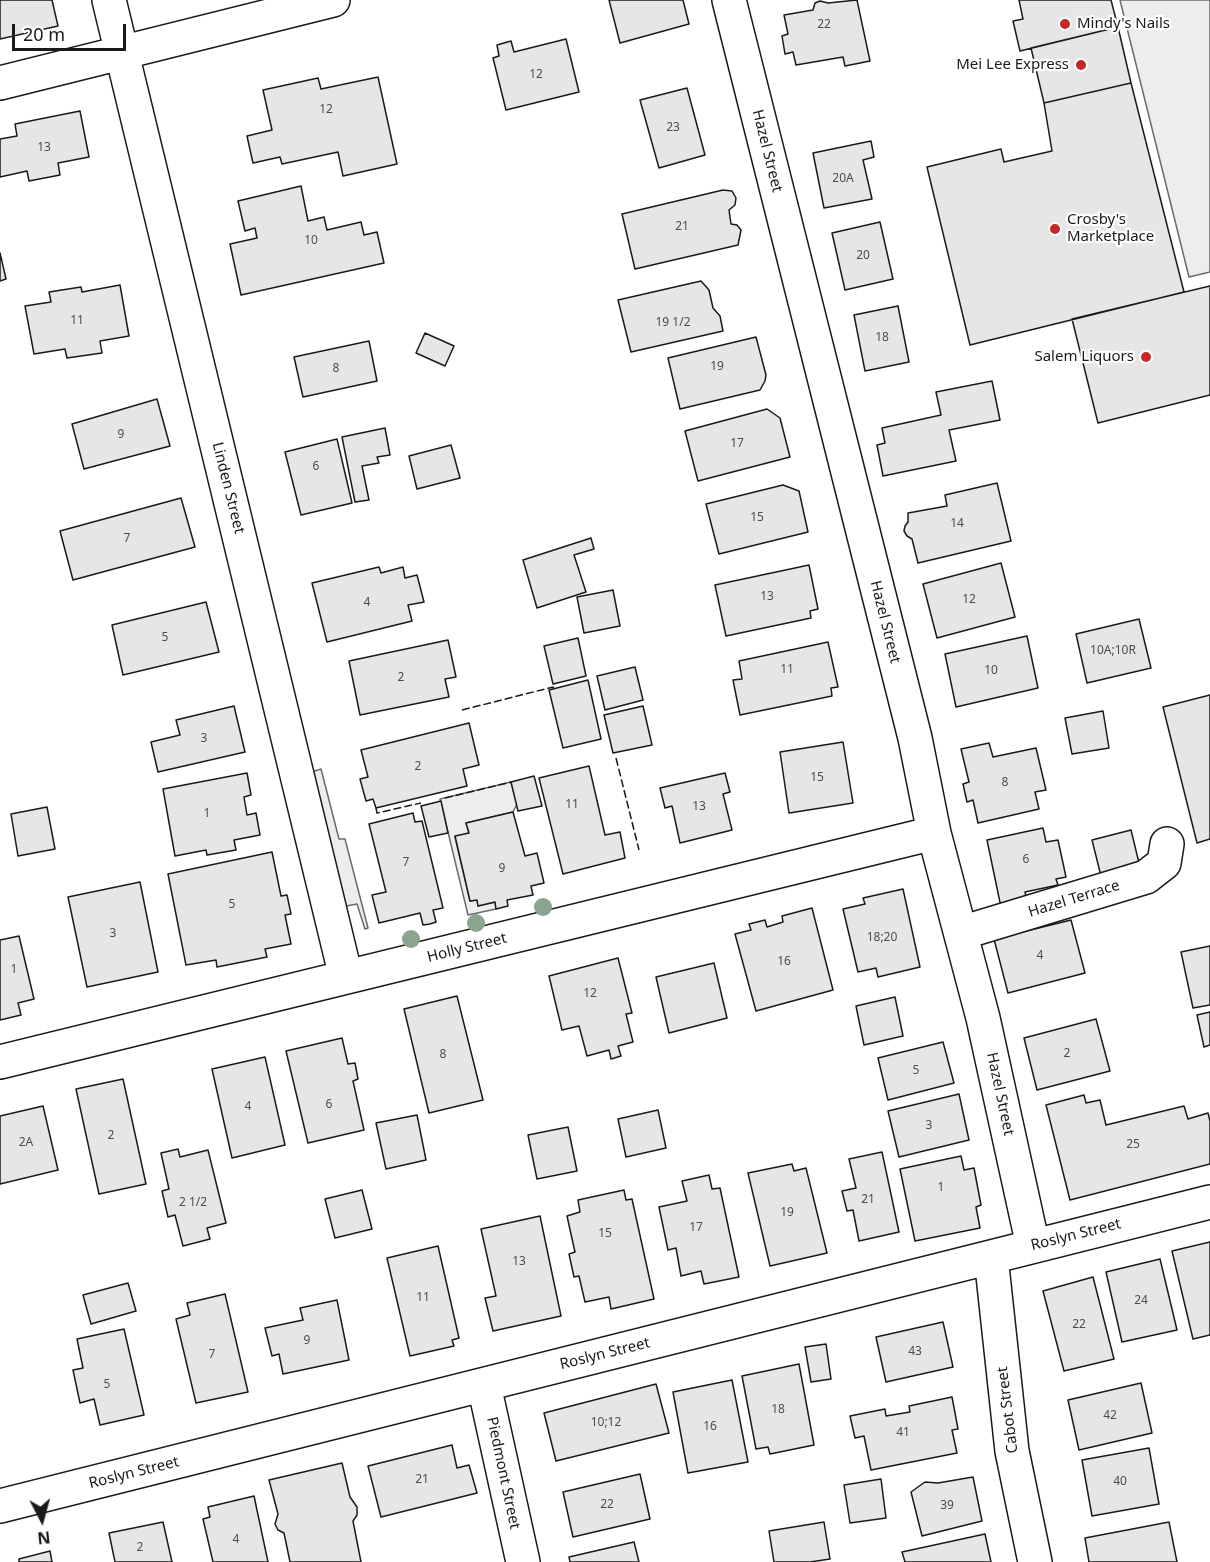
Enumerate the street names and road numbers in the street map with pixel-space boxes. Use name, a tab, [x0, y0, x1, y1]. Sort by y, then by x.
street label: Hazel Street	[748, 108, 786, 194]
street label: Linden Street	[208, 440, 248, 536]
street label: Hazel Street	[866, 579, 904, 665]
street label: Hazel Terrace	[1026, 877, 1122, 921]
street label: Holly Street	[425, 929, 509, 967]
street label: Hazel Street	[982, 1051, 1018, 1137]
street label: Roslyn Street	[1029, 1215, 1123, 1255]
street label: Roslyn Street	[558, 1334, 652, 1374]
street label: Cabot Street	[994, 1366, 1022, 1454]
street label: Piedmont Street	[482, 1415, 524, 1531]
street label: Roslyn Street	[87, 1453, 181, 1493]

